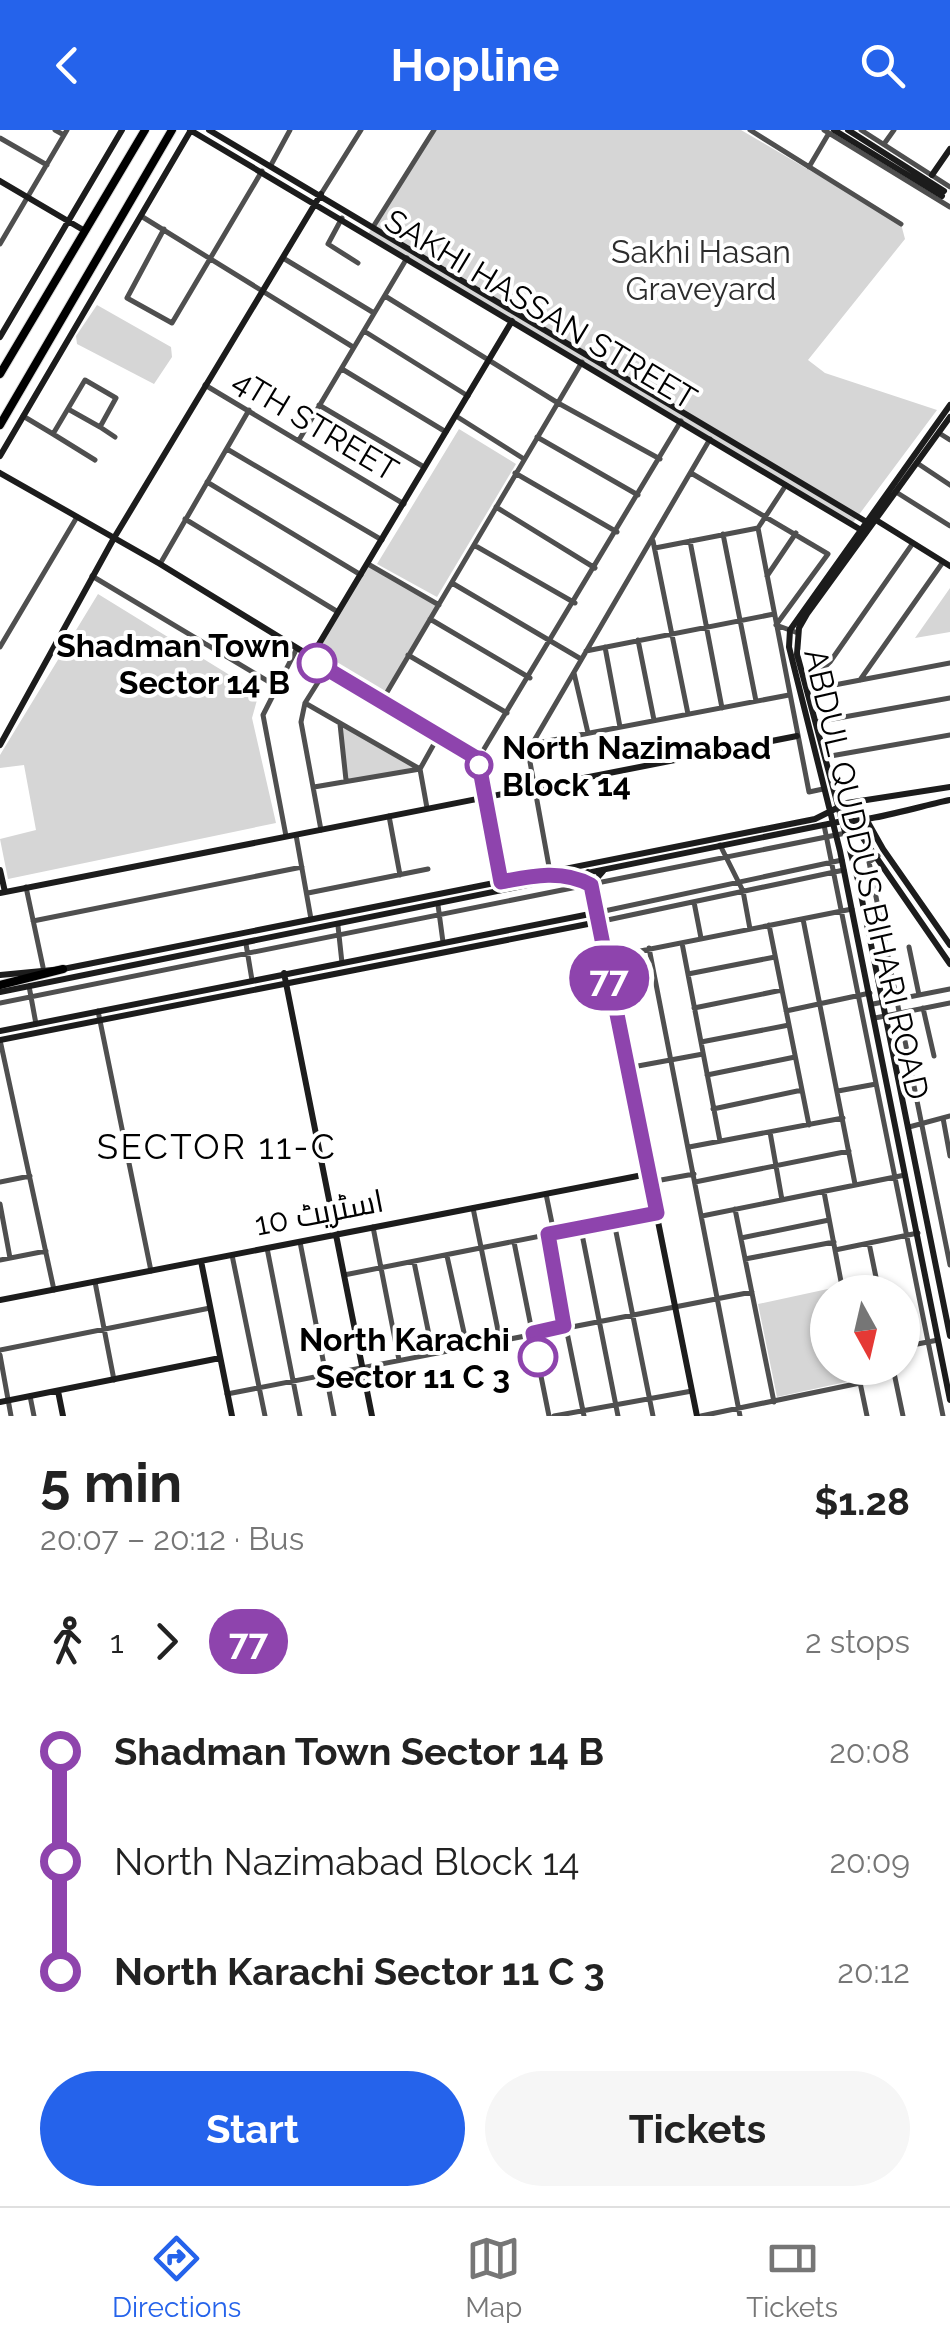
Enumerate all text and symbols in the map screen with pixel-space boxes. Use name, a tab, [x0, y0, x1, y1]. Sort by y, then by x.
icon: back	[40, 38, 95, 93]
icon: search	[855, 38, 910, 93]
text: Hopline	[391, 39, 559, 92]
street label: SAKHI HASSAN STREET	[378, 201, 704, 417]
park label: Sakhi Hasan Graveyard	[611, 233, 791, 307]
street label: 4TH STREET	[227, 361, 405, 489]
place label: Shadman Town Sector 14 B	[56, 627, 290, 701]
marker: Shadman Town Sector 14 B	[298, 644, 336, 682]
street label: ABDUL QUDDUS BIHARI ROAD	[797, 645, 937, 1103]
place label: North Nazimabad Block 14	[502, 729, 771, 803]
marker: North Nazimabad Block 14	[466, 752, 492, 778]
line badge: 77	[564, 946, 654, 1010]
text: 77	[589, 958, 629, 999]
district label: SECTOR 11-C	[97, 1126, 337, 1167]
street label: اسٹریٹ 10	[252, 1181, 386, 1243]
north arrow	[810, 1275, 920, 1385]
map controls	[810, 1275, 920, 1385]
place label: North Karachi Sector 11 C 3	[299, 1321, 510, 1395]
marker: North Karachi Sector 11 C 3	[519, 1338, 557, 1376]
text: 5 min	[40, 1450, 182, 1515]
text: $1.28	[814, 1479, 910, 1524]
text: 20:07 – 20:12 · Bus	[40, 1520, 304, 1557]
icon: walk	[40, 1614, 95, 1669]
icon: forward	[139, 1614, 194, 1669]
text: 77	[229, 1621, 268, 1662]
text: 1	[110, 1623, 124, 1660]
text: 2 stops	[805, 1623, 910, 1660]
text: Shadman Town Sector 14 B	[114, 1729, 604, 1774]
text: 20:08	[829, 1733, 910, 1770]
text: North Nazimabad Block 14	[114, 1839, 579, 1884]
text: 20:09	[829, 1843, 910, 1880]
text: North Karachi Sector 11 C 3	[114, 1949, 605, 1994]
text: 20:12	[837, 1953, 910, 1990]
button: Start	[40, 2071, 465, 2186]
button: Tickets	[485, 2071, 910, 2186]
tab: Directions	[112, 2231, 241, 2324]
tab: Map	[465, 2231, 522, 2324]
tab: Tickets	[746, 2231, 838, 2324]

